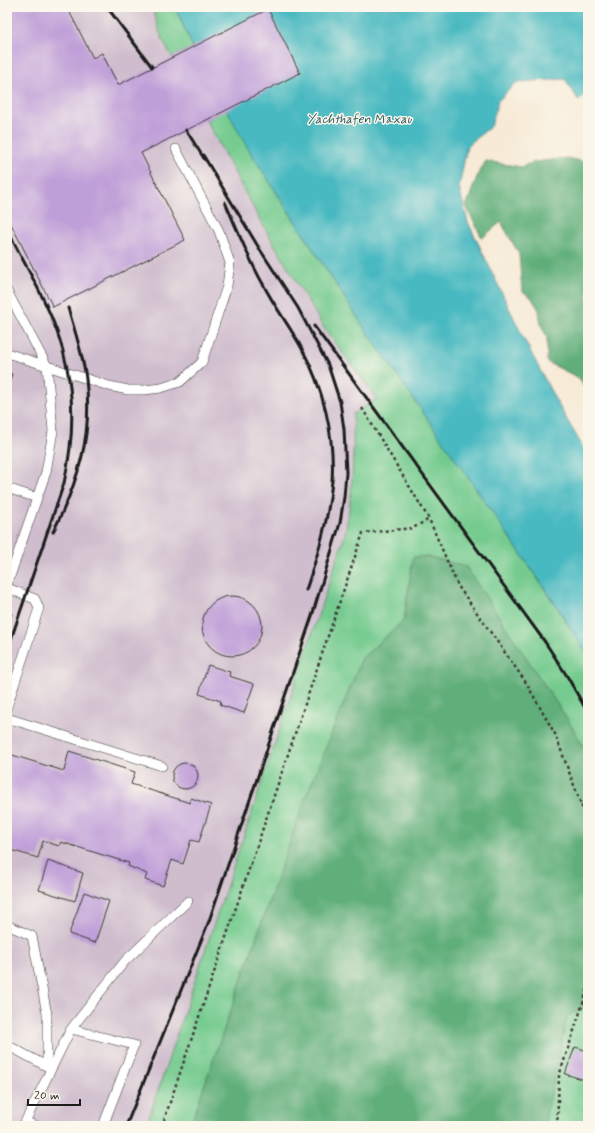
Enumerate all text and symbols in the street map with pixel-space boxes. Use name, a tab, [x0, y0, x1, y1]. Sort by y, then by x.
water label: Yachthafen Maxau	[307, 111, 412, 128]
scale bar	[28, 1081, 80, 1107]
text: 20 m	[34, 1088, 60, 1104]

